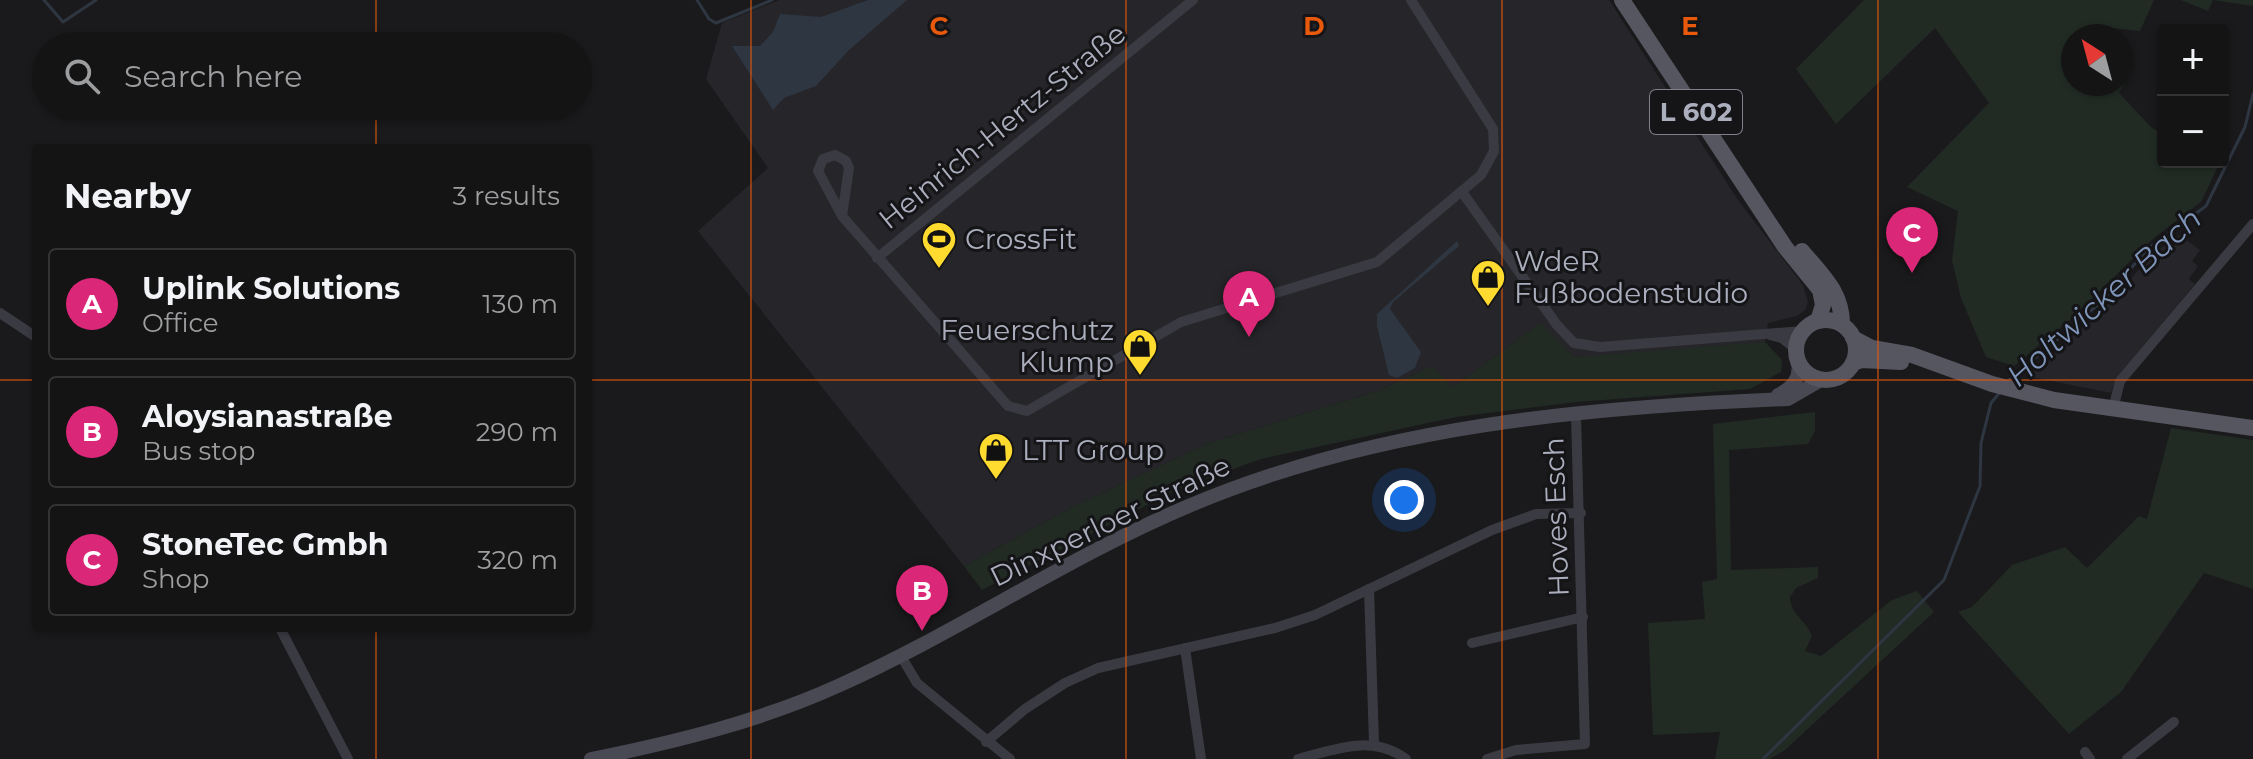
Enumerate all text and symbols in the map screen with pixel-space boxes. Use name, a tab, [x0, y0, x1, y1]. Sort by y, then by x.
text: C	[930, 10, 949, 42]
text: D	[1303, 10, 1325, 42]
text: E	[1681, 10, 1699, 42]
street label: Heinrich-Hertz-Straße	[872, 16, 1132, 236]
north arrow	[2061, 24, 2133, 96]
map controls	[2157, 24, 2229, 168]
button: +	[2157, 24, 2229, 96]
search box	[32, 32, 592, 120]
icon: search	[60, 54, 104, 98]
text: Search here	[124, 58, 302, 95]
road number: L 602	[1650, 90, 1742, 134]
button: −	[2157, 96, 2229, 168]
text: Nearby	[64, 175, 191, 217]
text: 3 results	[453, 180, 560, 212]
water label: Holtwicker Bach	[1999, 200, 2209, 394]
pin: C	[1886, 207, 1938, 273]
sports icon: CrossFit	[920, 220, 958, 270]
place label: CrossFit	[965, 222, 1077, 256]
place label: WdeR Fußbodenstudio	[1514, 244, 1748, 310]
shop icon: WdeR Fußbodenstudio	[1469, 258, 1507, 308]
text: Uplink Solutions	[142, 270, 400, 307]
pin: A	[1223, 271, 1275, 337]
text: A	[82, 288, 102, 320]
text: 130 m	[482, 288, 558, 320]
text: Office	[142, 307, 219, 339]
place label: Feuerschutz Klump	[940, 313, 1114, 379]
shop icon: Feuerschutz Klump	[1121, 327, 1159, 377]
text: Aloysianastraße	[142, 398, 393, 435]
text: B	[82, 416, 102, 448]
text: 290 m	[476, 416, 558, 448]
shop icon: LTT Group	[977, 431, 1015, 481]
place label: LTT Group	[1022, 433, 1164, 467]
text: Bus stop	[142, 435, 255, 467]
street label: Hoves Esch	[1536, 437, 1576, 597]
street label: Dinxperloer Straße	[984, 448, 1236, 594]
your location	[1384, 480, 1424, 520]
text: StoneTec Gmbh	[142, 526, 388, 563]
text: C	[83, 544, 101, 576]
text: 320 m	[477, 544, 558, 576]
text: Shop	[142, 563, 210, 595]
pin: B	[896, 565, 948, 631]

